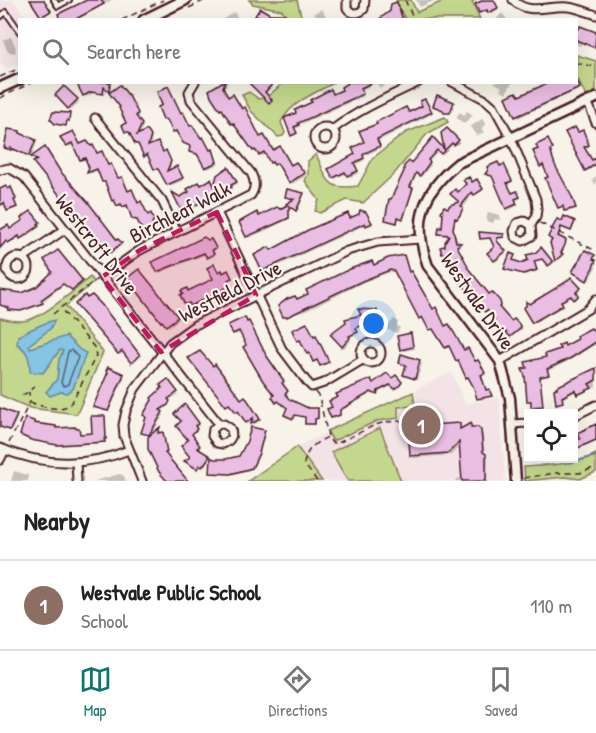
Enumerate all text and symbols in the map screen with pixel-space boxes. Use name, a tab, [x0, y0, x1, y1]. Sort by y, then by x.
search box	[18, 18, 578, 84]
icon: search	[39, 35, 72, 68]
text: Search here	[87, 36, 181, 66]
street label: Birchleaf Walk	[124, 174, 236, 250]
street label: Westcroft Drive	[49, 188, 145, 300]
street label: Westvale Drive	[434, 247, 522, 355]
street label: Westfield Drive	[174, 253, 286, 329]
your location	[359, 309, 388, 338]
pin: 1	[402, 402, 440, 448]
map controls	[524, 409, 578, 463]
button: locate	[524, 409, 578, 463]
text: Nearby	[24, 503, 90, 538]
text: Westvale Public School	[81, 577, 261, 607]
text: 1	[40, 592, 47, 619]
text: 110 m	[530, 592, 572, 619]
text: School	[81, 607, 128, 634]
tab: Map	[79, 663, 112, 721]
tab: Directions	[269, 663, 327, 721]
tab: Saved	[484, 663, 517, 721]

